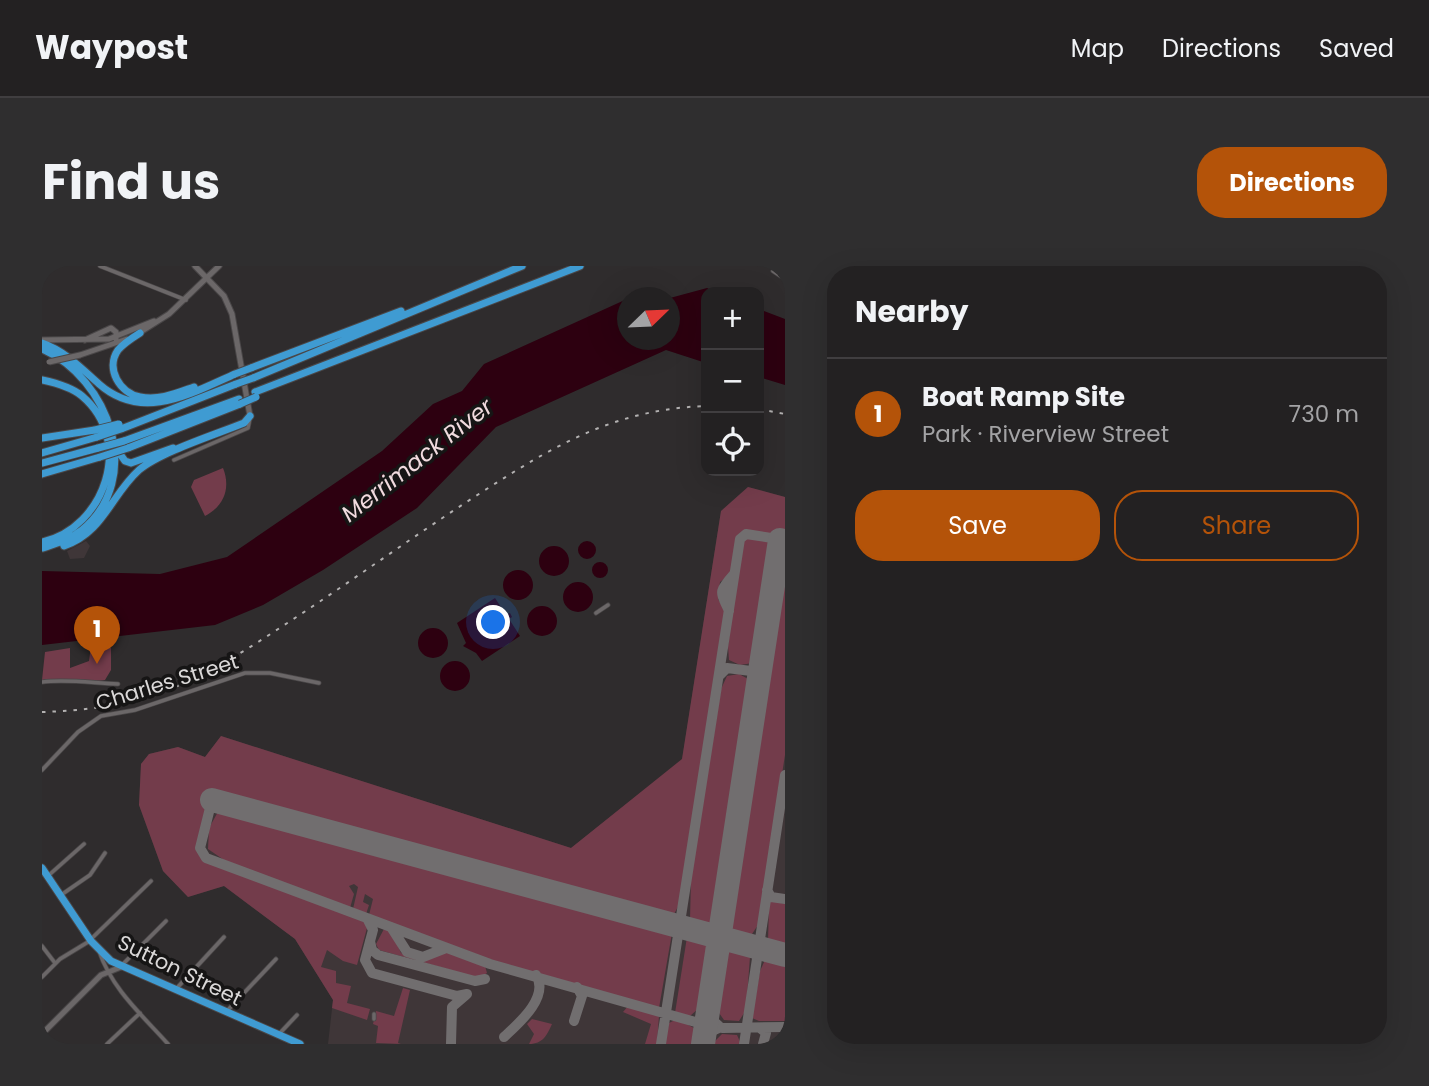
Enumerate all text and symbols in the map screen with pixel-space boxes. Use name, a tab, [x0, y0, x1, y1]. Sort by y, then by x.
text: Waypost	[35, 24, 188, 71]
text: Map	[1071, 32, 1124, 65]
text: Directions	[1162, 32, 1281, 65]
text: Saved	[1319, 32, 1394, 65]
button: Directions	[1197, 147, 1387, 218]
text: Find us	[42, 148, 220, 216]
north arrow	[617, 287, 680, 350]
map controls	[701, 287, 764, 476]
button: +	[701, 287, 764, 350]
text: Nearby	[855, 290, 969, 333]
button: −	[701, 350, 764, 413]
text: Boat Ramp Site	[922, 379, 1125, 415]
water label: Merrimack River	[335, 390, 501, 529]
text: 1	[874, 398, 882, 430]
text: 730 m	[1289, 398, 1359, 430]
button: locate	[701, 413, 764, 476]
text: Park · Riverview Street	[922, 418, 1169, 450]
button: Save	[855, 490, 1100, 561]
button: Share	[1114, 490, 1359, 561]
your location	[476, 605, 510, 639]
pin: 1	[74, 606, 120, 664]
street label: Charles Street	[92, 647, 242, 717]
street label: Sutton Street	[113, 927, 247, 1013]

